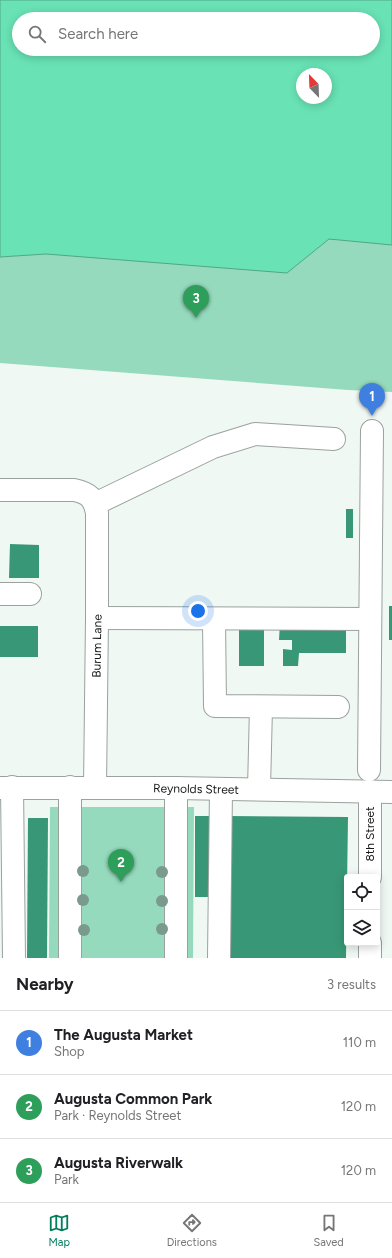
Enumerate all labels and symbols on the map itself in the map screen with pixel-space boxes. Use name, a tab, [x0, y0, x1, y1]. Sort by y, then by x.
north arrow	[296, 68, 332, 104]
pin: 3	[183, 285, 209, 318]
pin: 1	[359, 383, 385, 416]
your location	[188, 601, 208, 621]
street label: Burum Lane	[89, 614, 105, 678]
street label: Reynolds Street	[153, 781, 239, 797]
street label: 8th Street	[363, 806, 377, 862]
pin: 2	[108, 849, 134, 882]

